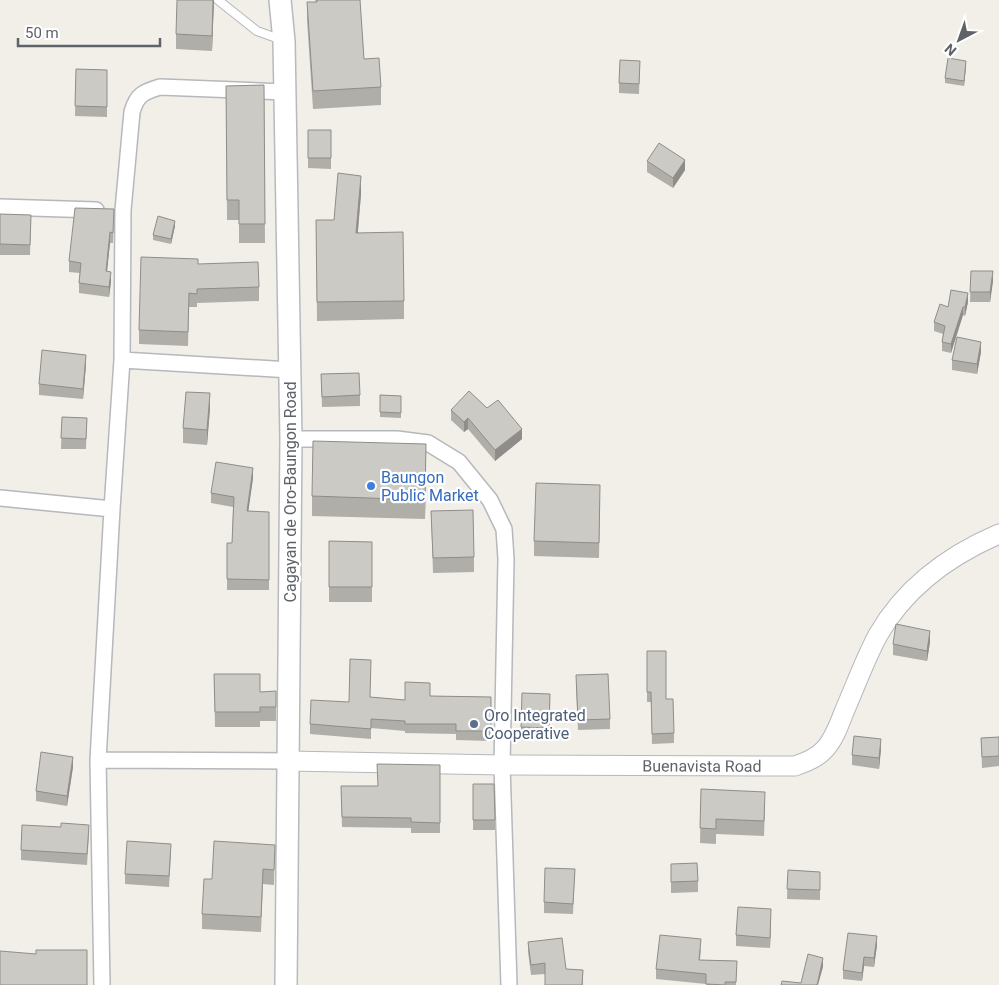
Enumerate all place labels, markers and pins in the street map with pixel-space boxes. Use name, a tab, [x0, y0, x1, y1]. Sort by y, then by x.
place label: Baungon Public Market	[381, 468, 479, 505]
marker: Baungon Public Market	[365, 480, 377, 492]
place label: Oro Integrated Cooperative	[484, 706, 586, 743]
marker: Oro Integrated Cooperative	[468, 718, 480, 730]

